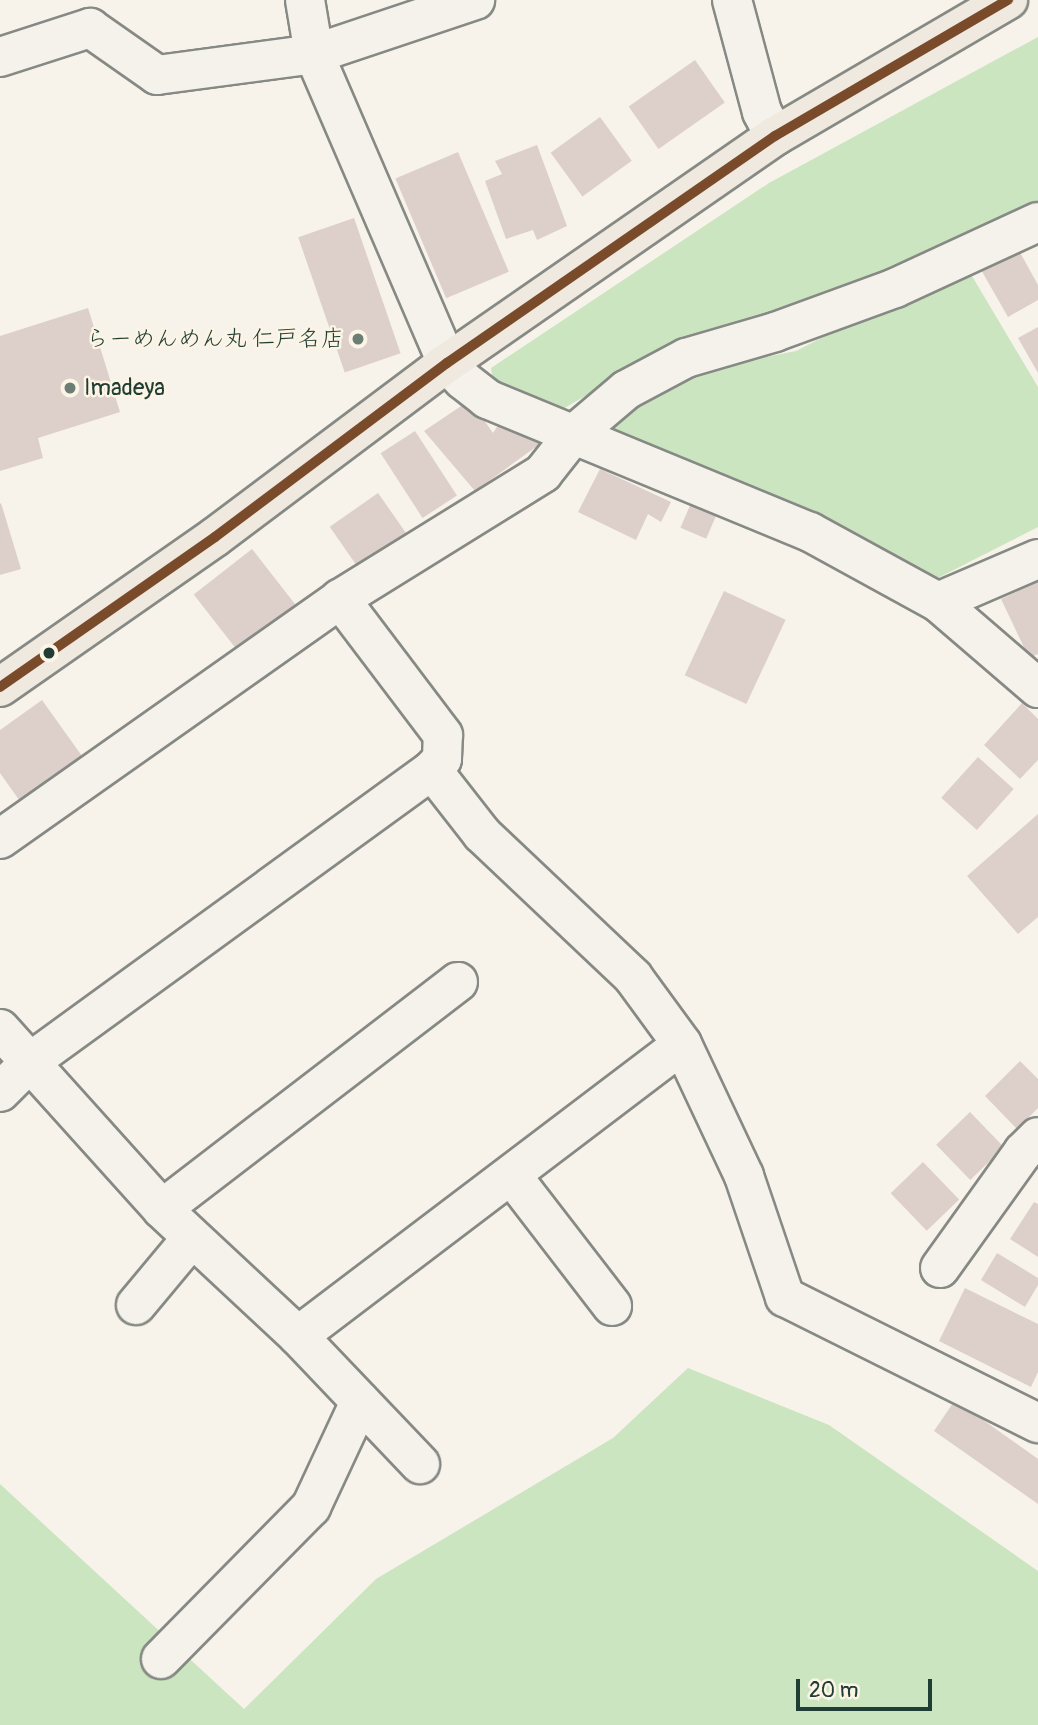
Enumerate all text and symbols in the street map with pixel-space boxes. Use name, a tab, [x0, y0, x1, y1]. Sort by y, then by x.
place label: らーめんめん丸 仁戸名店	[86, 325, 344, 353]
marker: らーめんめん丸 仁戸名店	[350, 331, 366, 347]
place label: Imadeya	[84, 374, 165, 402]
marker: Imadeya	[62, 380, 78, 396]
unlabelled marker	[42, 646, 56, 660]
scale bar	[800, 1666, 936, 1710]
text: 20 m	[809, 1677, 858, 1704]

